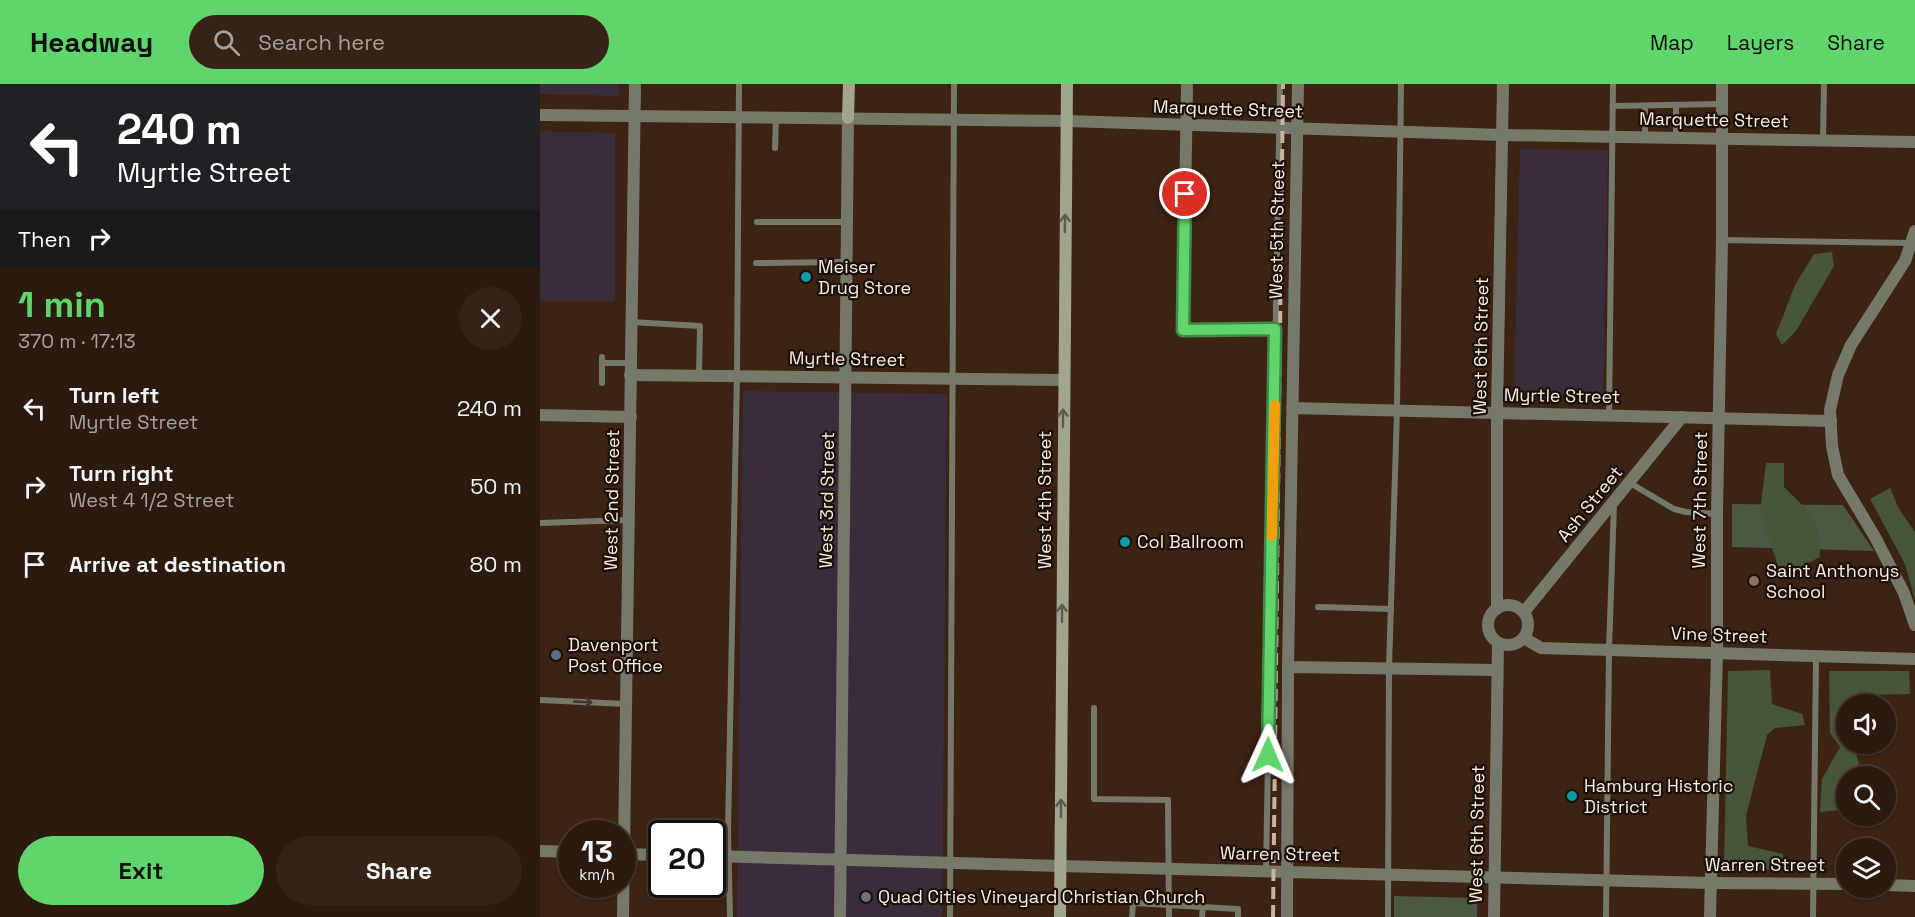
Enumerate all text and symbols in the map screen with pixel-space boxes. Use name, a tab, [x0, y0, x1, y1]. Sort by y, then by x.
search box	[189, 15, 609, 69]
text: Headway	[30, 24, 153, 60]
icon: search	[210, 26, 243, 59]
text: Search here	[258, 28, 385, 56]
text: Map	[1650, 29, 1694, 56]
text: Layers	[1727, 29, 1794, 56]
text: Share	[1827, 29, 1885, 56]
street label: Marquette Street	[1153, 94, 1303, 123]
text: 240 m	[117, 103, 242, 156]
street label: Marquette Street	[1639, 107, 1789, 132]
icon: left	[18, 108, 96, 186]
text: Myrtle Street	[117, 155, 292, 190]
street label: West 5th Street	[1264, 161, 1289, 299]
pin	[1159, 168, 1210, 219]
icon: arrive	[1168, 177, 1201, 210]
one-way arrow	[1059, 214, 1071, 234]
icon: right	[83, 222, 116, 255]
text: Then	[18, 225, 71, 253]
place label: Meiser Drug Store	[818, 255, 911, 299]
marker: Meiser Drug Store	[799, 270, 813, 284]
street label: West 6th Street	[1468, 277, 1493, 415]
text: 1 min	[18, 282, 106, 328]
button: close	[459, 287, 522, 350]
text: 370 m · 17:13	[18, 328, 136, 354]
street label: Myrtle Street	[789, 346, 905, 371]
text: Turn left	[69, 381, 159, 409]
street label: Myrtle Street	[1504, 383, 1620, 408]
icon: left	[18, 392, 51, 425]
text: 240 m	[457, 394, 522, 422]
text: Myrtle Street	[69, 409, 198, 435]
one-way arrow	[1057, 409, 1069, 429]
street label: West 2nd Street	[599, 429, 624, 571]
street label: West 3rd Street	[814, 431, 839, 569]
street label: West 4th Street	[1033, 431, 1056, 569]
street label: West 7th Street	[1687, 431, 1712, 569]
text: Turn right	[69, 459, 174, 487]
street label: Ash Street	[1552, 461, 1627, 546]
icon: right	[18, 470, 51, 503]
text: 50 m	[470, 472, 522, 500]
text: West 4 1/2 Street	[69, 487, 234, 513]
place label: Col Ballroom	[1137, 530, 1244, 553]
marker: Col Ballroom	[1118, 535, 1132, 549]
icon: arrive	[18, 548, 51, 581]
text: Arrive at destination	[69, 550, 286, 578]
text: 80 m	[470, 550, 522, 578]
place label: Saint Anthonys School	[1766, 559, 1899, 603]
marker: Saint Anthonys School	[1747, 574, 1761, 588]
one-way arrow	[1056, 604, 1068, 624]
street label: Vine Street	[1670, 621, 1768, 648]
place label: Davenport Post Office	[568, 633, 663, 677]
marker: Davenport Post Office	[549, 648, 563, 662]
map controls	[1836, 694, 1896, 898]
button: sound	[1836, 694, 1896, 754]
one-way arrow	[573, 696, 593, 707]
position arrow	[1236, 723, 1300, 787]
street label: West 6th Street	[1464, 765, 1489, 903]
button: search	[1836, 766, 1896, 826]
place label: Hamburg Historic District	[1584, 774, 1733, 818]
marker: Hamburg Historic District	[1565, 789, 1579, 803]
one-way arrow	[1055, 798, 1067, 818]
speed limit sign: 20	[648, 820, 726, 898]
text: 13	[581, 832, 613, 871]
button: Exit	[18, 836, 264, 905]
button: Share	[276, 836, 522, 905]
button: layers	[1836, 838, 1896, 898]
street label: Warren Street	[1220, 841, 1340, 866]
street label: Warren Street	[1705, 853, 1825, 876]
text: km/h	[579, 865, 615, 884]
place label: Quad Cities Vineyard Christian Church	[878, 885, 1205, 908]
marker: Quad Cities Vineyard Christian Church	[859, 890, 873, 904]

